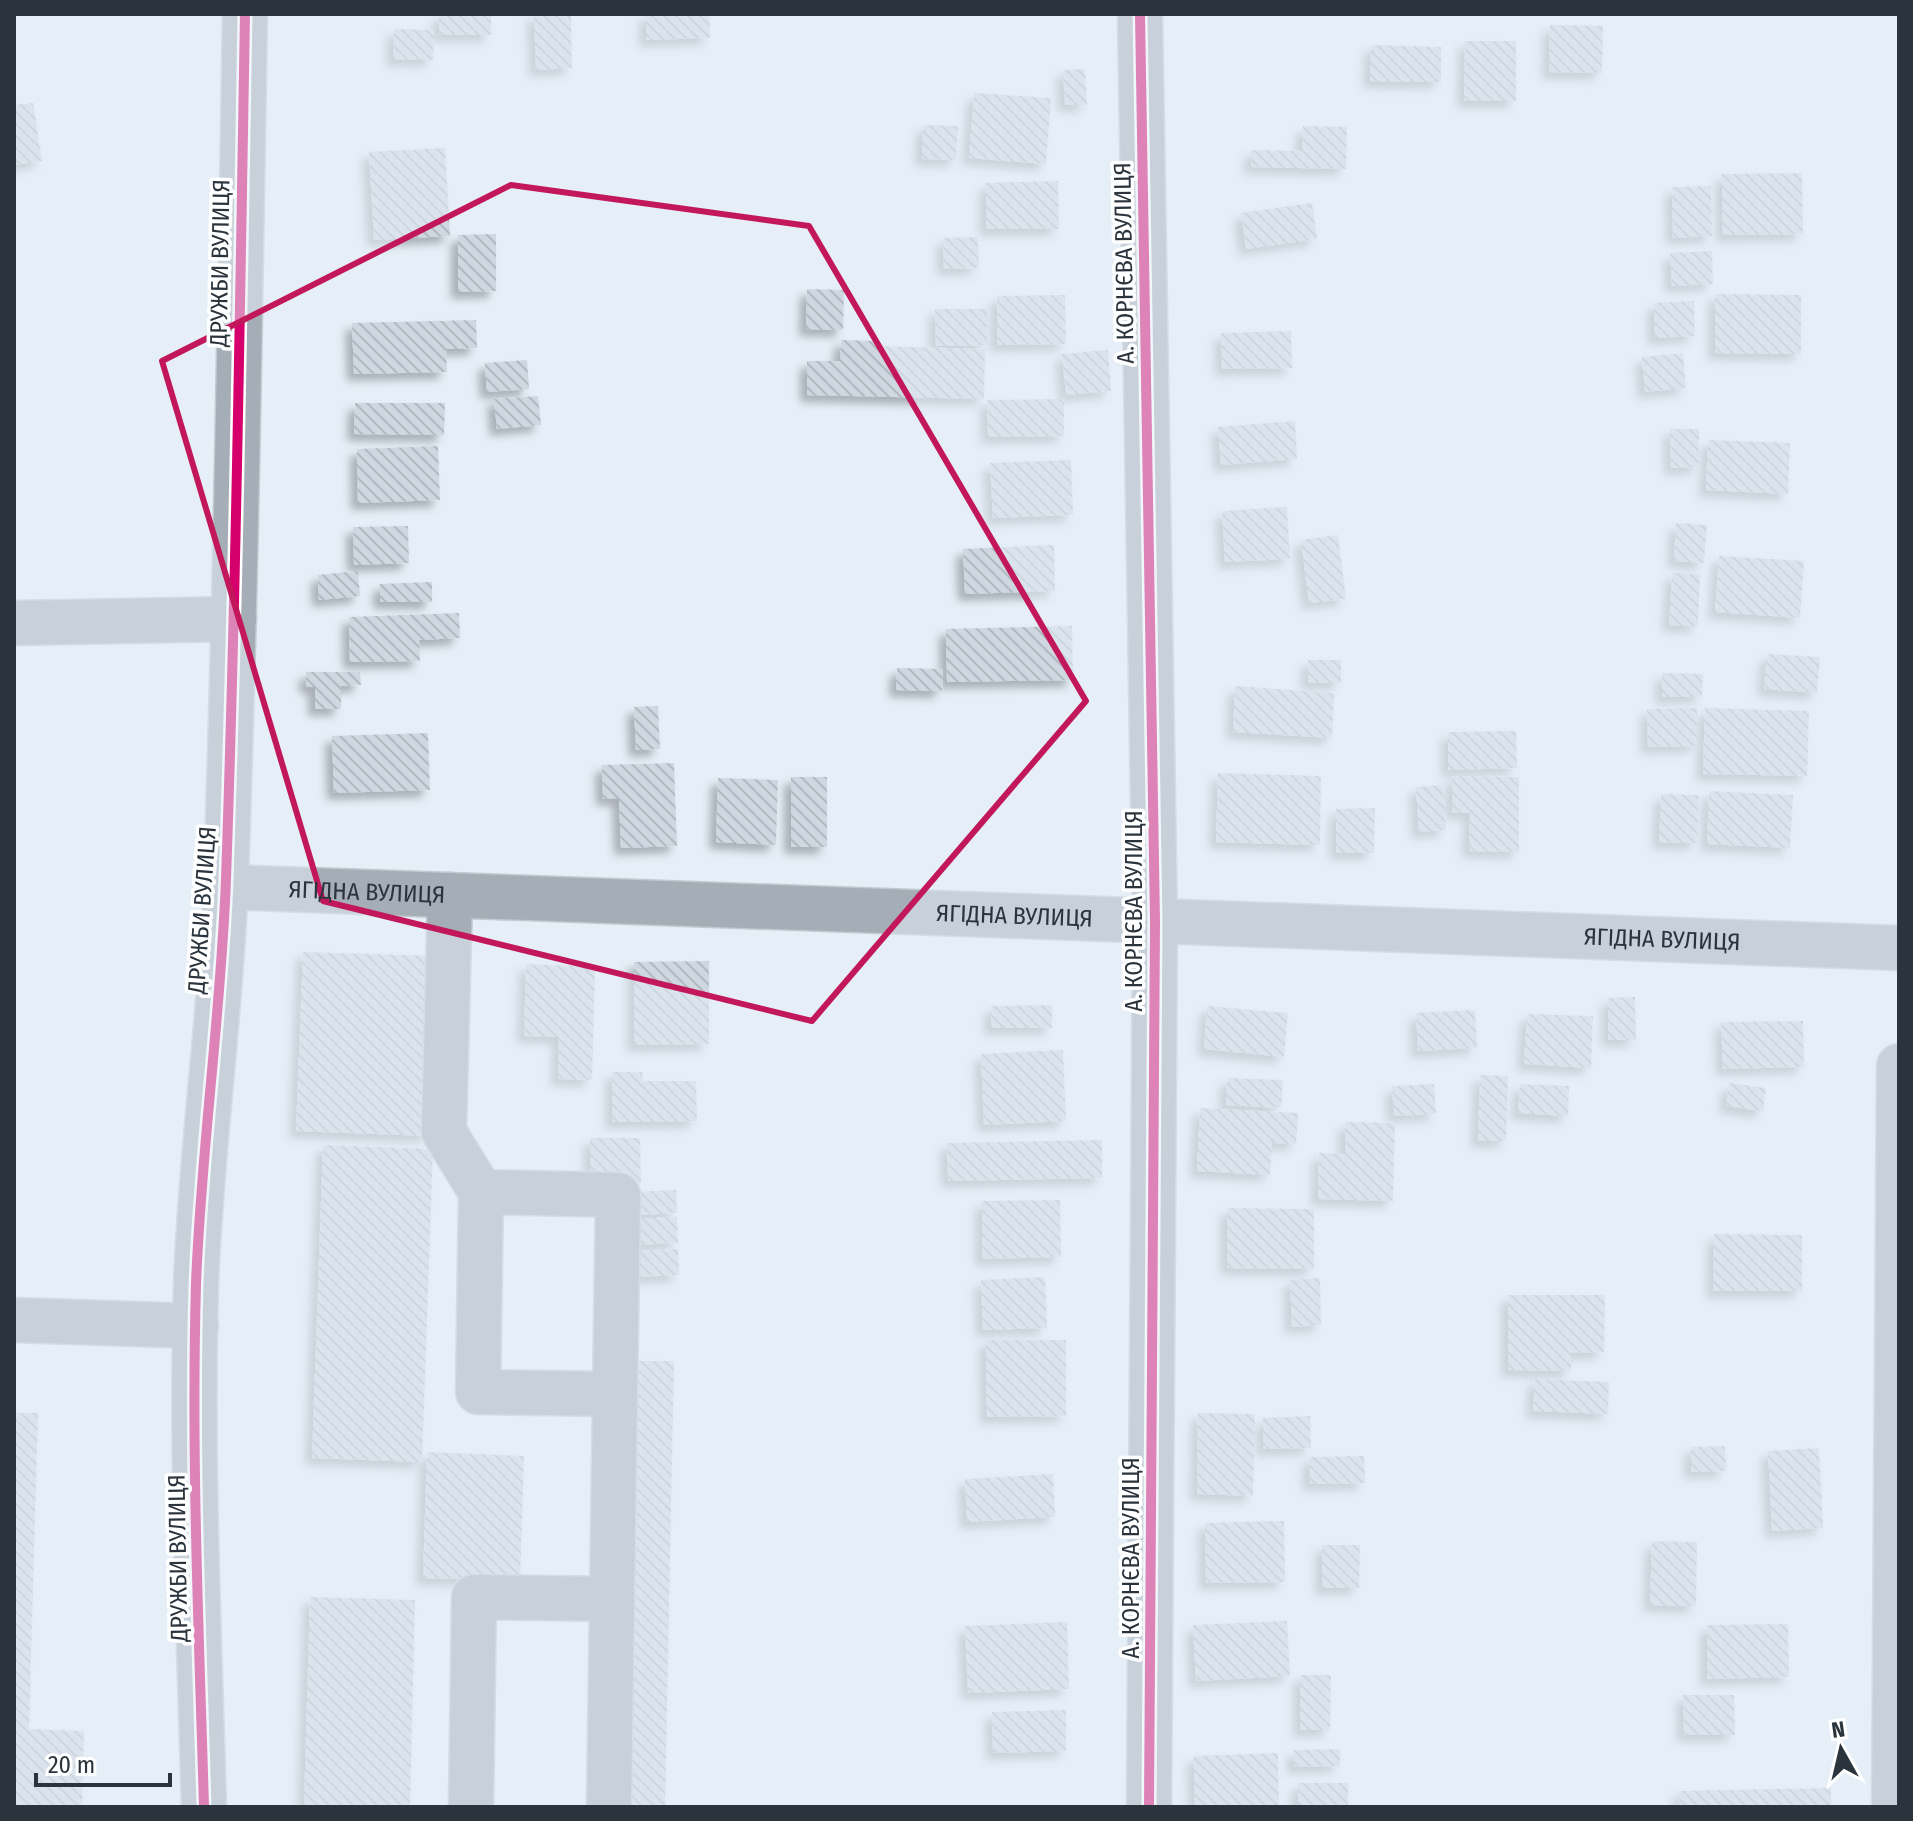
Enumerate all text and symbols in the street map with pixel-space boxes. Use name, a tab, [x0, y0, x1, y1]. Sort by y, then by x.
street label: А. КОРНЄВА ВУЛИЦЯ	[1108, 162, 1140, 364]
street label: ДРУЖБИ ВУЛИЦЯ	[205, 179, 235, 348]
street label: А. КОРНЄВА ВУЛИЦЯ	[1120, 810, 1148, 1012]
street label: ДРУЖБИ ВУЛИЦЯ	[182, 825, 222, 996]
street label: ЯГІДНА ВУЛИЦЯ	[288, 875, 446, 909]
street label: ЯГІДНА ВУЛИЦЯ	[936, 899, 1093, 933]
street label: ЯГІДНА ВУЛИЦЯ	[1583, 923, 1741, 956]
street label: А. КОРНЄВА ВУЛИЦЯ	[1117, 1457, 1145, 1659]
street label: ДРУЖБИ ВУЛИЦЯ	[163, 1474, 193, 1643]
north arrow	[1801, 1709, 1881, 1789]
text: N	[1830, 1715, 1847, 1744]
scale bar	[36, 1737, 170, 1787]
text: 20 m	[48, 1751, 95, 1779]

